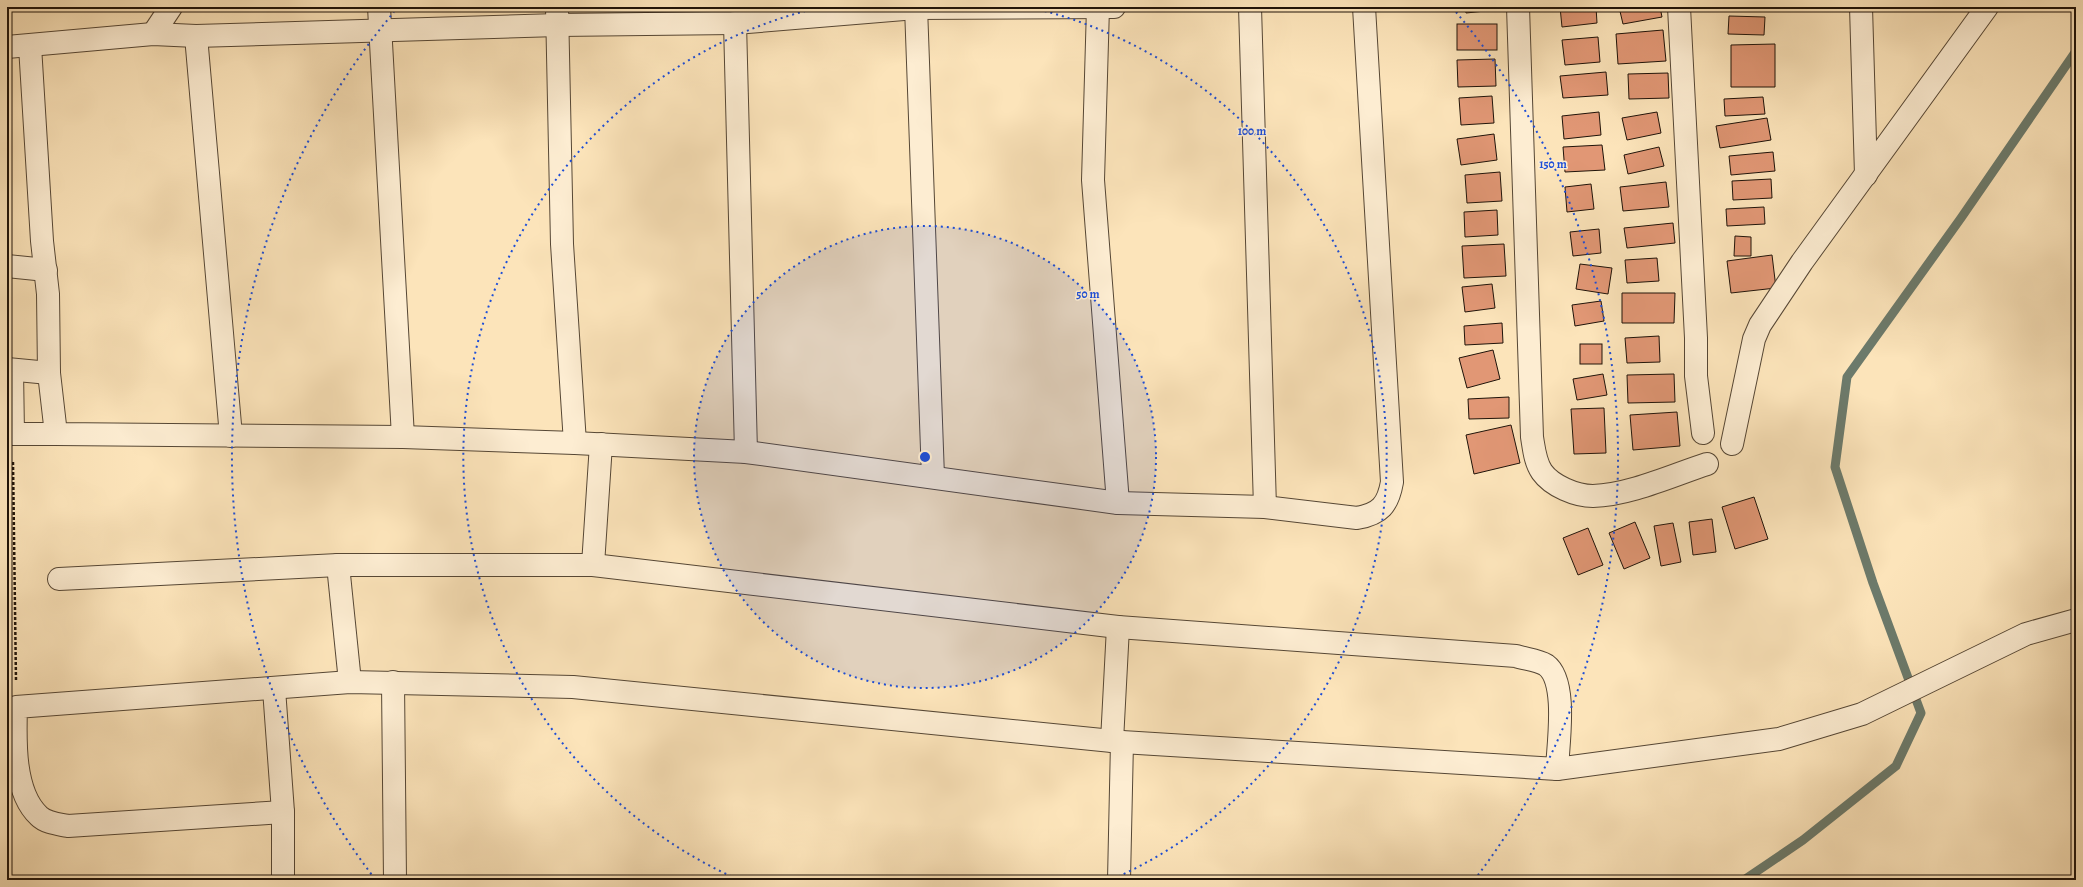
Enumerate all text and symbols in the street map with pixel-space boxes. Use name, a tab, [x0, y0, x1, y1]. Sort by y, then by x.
text: 100 m	[1238, 123, 1266, 139]
text: 150 m	[1539, 156, 1567, 172]
text: 50 m	[1076, 286, 1100, 302]
centre of rings	[918, 450, 932, 464]

